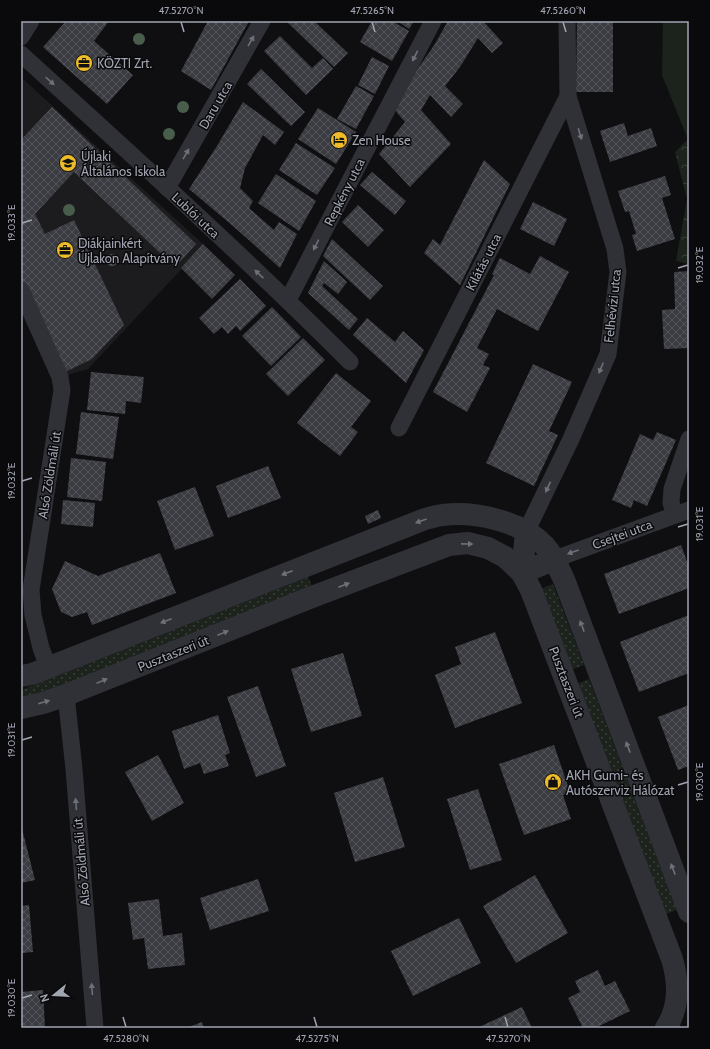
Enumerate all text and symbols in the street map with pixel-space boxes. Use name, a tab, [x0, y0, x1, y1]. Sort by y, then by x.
text: 47.5270°N	[158, 4, 204, 17]
text: 47.5265°N	[350, 4, 394, 17]
text: 47.5260°N	[540, 4, 586, 17]
one-way arrow	[247, 35, 254, 47]
one-way arrow	[412, 50, 418, 61]
office icon: KÖZTI Zrt.	[74, 53, 94, 73]
place label: KÖZTI Zrt.	[97, 55, 152, 71]
one-way arrow	[45, 76, 55, 85]
street label: Daru utca	[195, 78, 235, 132]
one-way arrow	[577, 128, 583, 140]
hotel icon: Zen House	[329, 130, 349, 150]
place label: Zen House	[352, 132, 411, 148]
place label: Újlaki Általános Iskola	[81, 147, 166, 179]
one-way arrow	[183, 148, 190, 160]
school or university icon: Újlaki Általános Iskola	[58, 153, 78, 173]
street label: Repkény utca	[320, 155, 368, 228]
street label: Lublói utca	[169, 189, 224, 242]
text: 19.033°E	[5, 204, 18, 241]
street label: Kilátás utca	[462, 230, 505, 293]
place label: Diákjainkért Újlakon Alapítvány	[78, 235, 180, 267]
office icon: Diákjainkért Újlakon Alapítvány	[55, 240, 75, 260]
one-way arrow	[313, 240, 319, 251]
text: 19.032°E	[693, 246, 706, 283]
street label: Felhévízi utca	[600, 268, 624, 344]
one-way arrow	[254, 269, 264, 278]
one-way arrow	[598, 363, 604, 375]
street label: Alsó Zöldmáli út	[34, 430, 64, 520]
text: 19.032°E	[5, 462, 18, 499]
one-way arrow	[545, 481, 551, 492]
text: 19.031°E	[693, 506, 706, 541]
street label: Csejtei utca	[590, 515, 655, 553]
one-way arrow	[415, 518, 427, 524]
one-way arrow	[461, 541, 474, 547]
one-way arrow	[567, 550, 579, 556]
one-way arrow	[281, 570, 292, 576]
one-way arrow	[339, 582, 351, 588]
one-way arrow	[159, 618, 171, 624]
one-way arrow	[579, 619, 585, 631]
one-way arrow	[218, 629, 230, 635]
street label: Pusztaszeri út	[135, 631, 211, 675]
street label: Pusztaszeri út	[546, 644, 588, 721]
one-way arrow	[97, 677, 109, 683]
one-way arrow	[38, 699, 50, 705]
text: 19.031°E	[5, 722, 18, 757]
one-way arrow	[624, 741, 630, 753]
text: 19.030°E	[693, 762, 706, 801]
place label: AKH Gumi- és Autószerviz Hálózat	[566, 767, 675, 798]
shop icon: AKH Gumi- és Autószerviz Hálózat	[543, 772, 563, 792]
one-way arrow	[73, 798, 80, 810]
street label: Alsó Zöldmáli út	[69, 817, 93, 907]
one-way arrow	[670, 863, 676, 875]
north arrow	[34, 975, 74, 1015]
text: 19.030°E	[5, 978, 18, 1017]
one-way arrow	[89, 983, 95, 995]
text: N	[37, 992, 52, 1004]
text: 47.5280°N	[103, 1032, 149, 1045]
text: 47.5275°N	[295, 1032, 339, 1045]
text: 47.5270°N	[485, 1032, 531, 1045]

